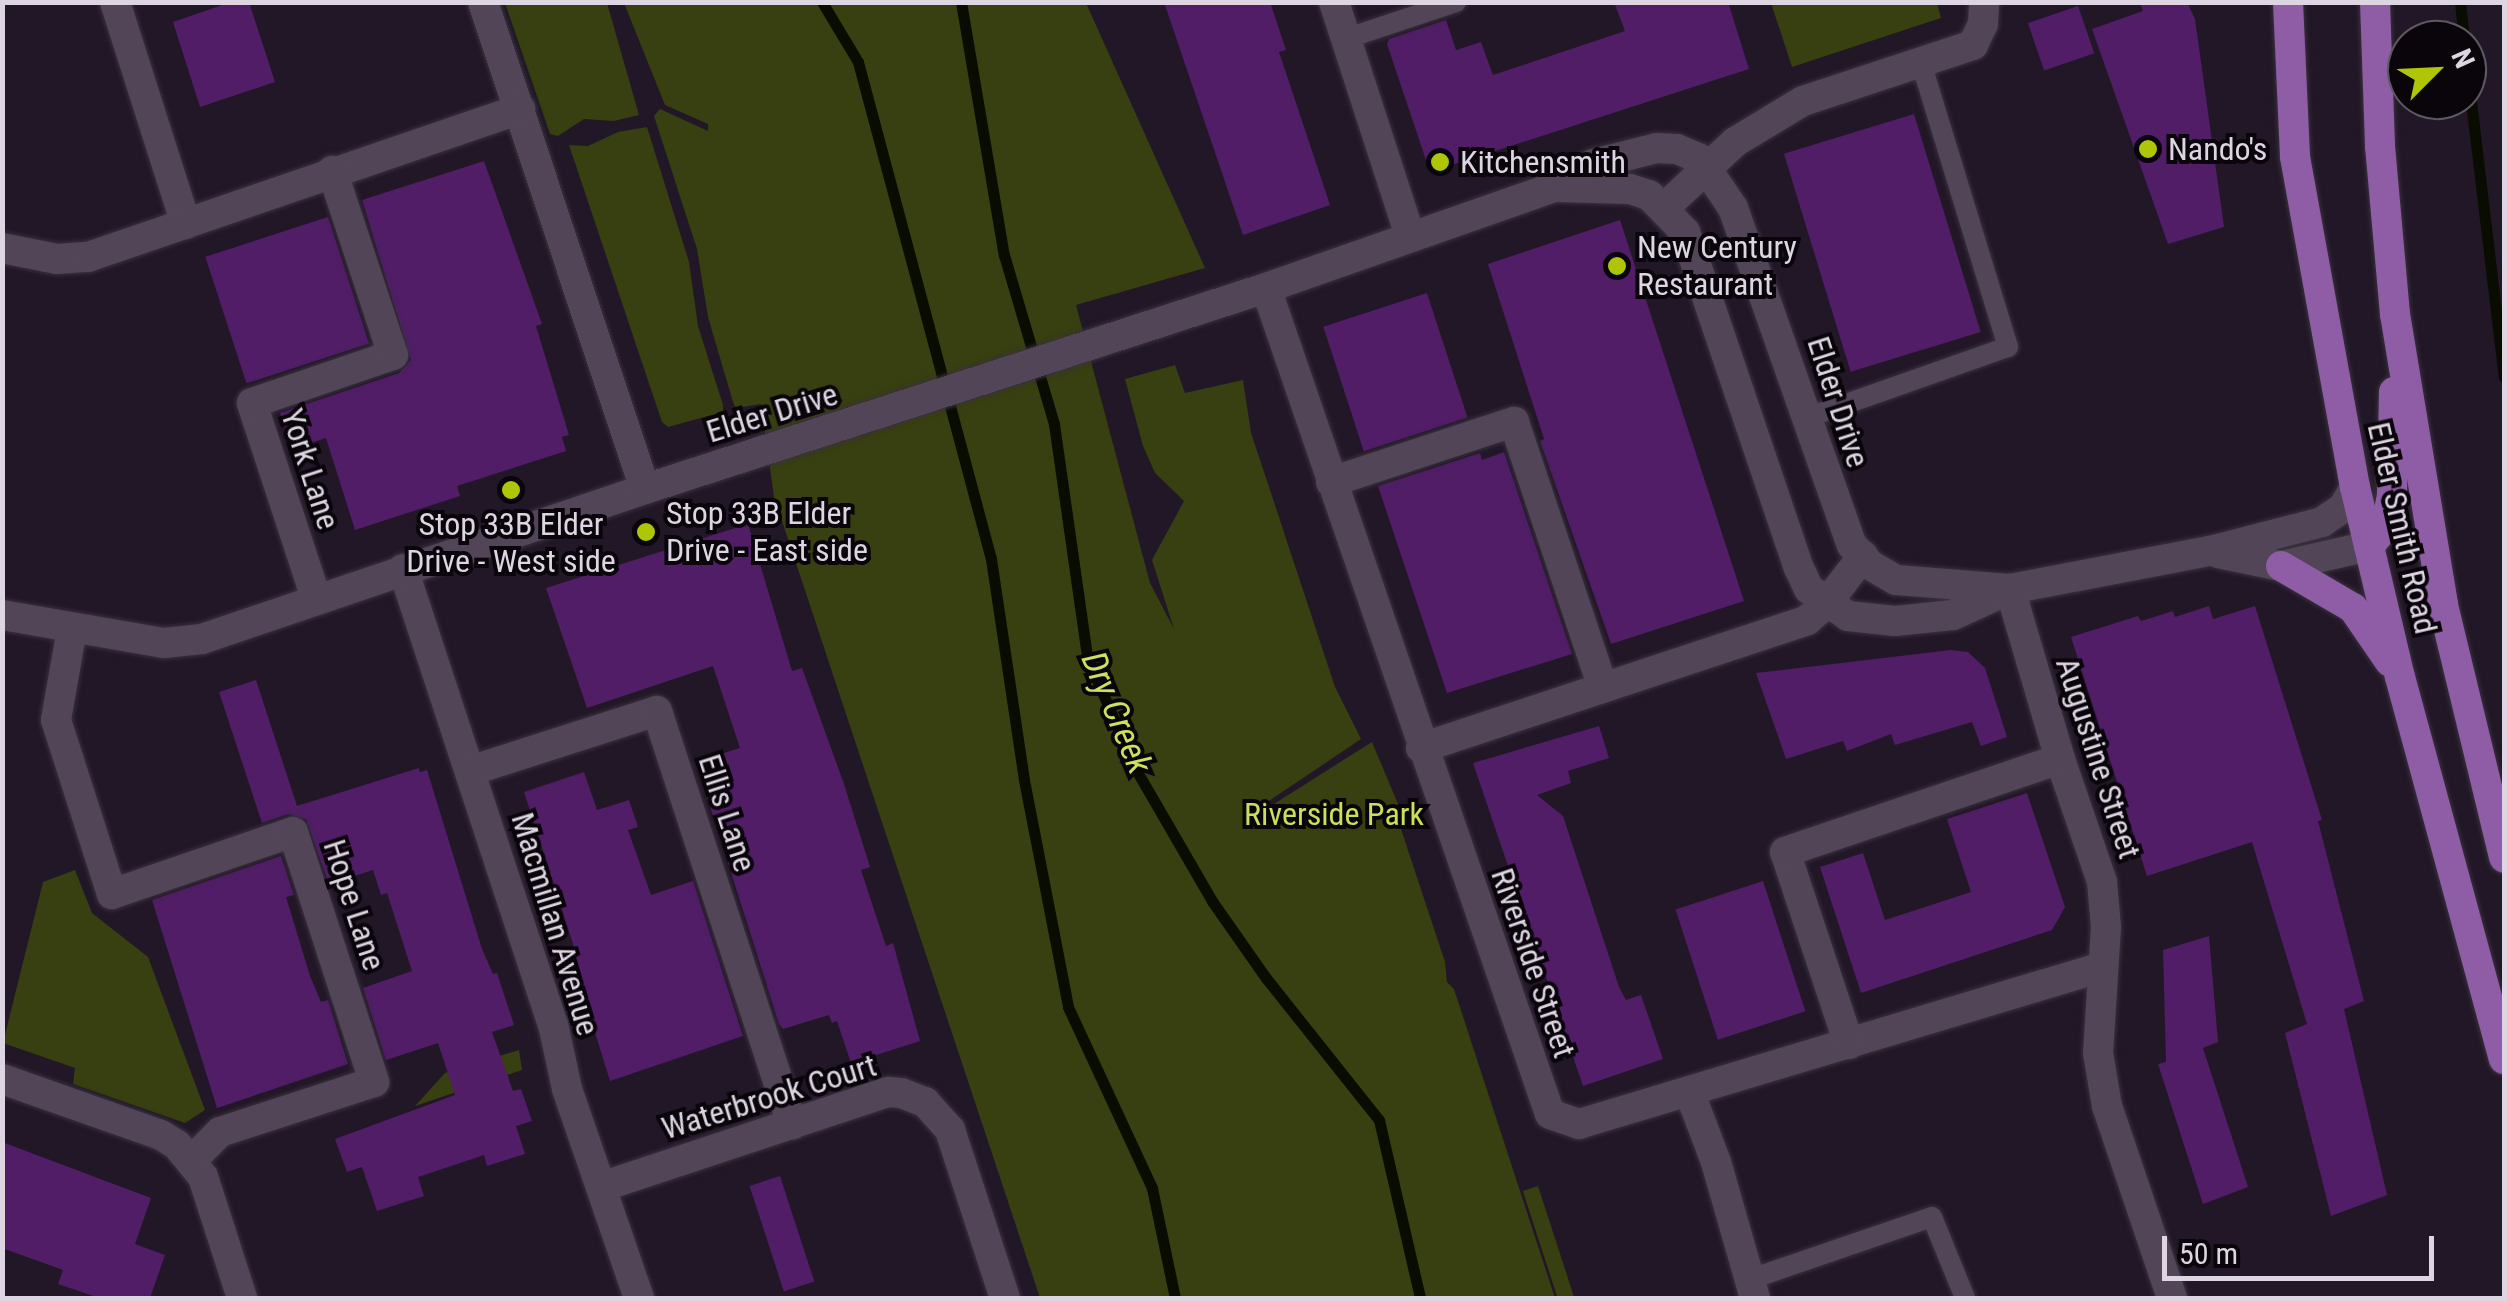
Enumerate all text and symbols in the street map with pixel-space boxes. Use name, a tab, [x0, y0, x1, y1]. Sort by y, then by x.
north arrow	[2387, 20, 2487, 120]
text: N	[2444, 44, 2482, 73]
place label: Nando's	[2168, 130, 2267, 168]
marker: Nando's	[2137, 138, 2159, 160]
place label: Kitchensmith	[1460, 143, 1626, 181]
marker: Kitchensmith	[1429, 151, 1451, 173]
place label: New Century Restaurant	[1637, 229, 1797, 304]
marker: New Century Restaurant	[1606, 255, 1628, 277]
street label: Elder Drive	[1799, 332, 1877, 472]
street label: Elder Drive	[702, 375, 842, 451]
street label: York Lane	[273, 404, 347, 534]
street label: Elder Smith Road	[2359, 419, 2445, 637]
marker: Stop 33B Elder Drive - West side	[500, 479, 522, 501]
place label: Stop 33B Elder Drive - East side	[666, 495, 868, 570]
place label: Stop 33B Elder Drive - West side	[406, 506, 616, 581]
marker: Stop 33B Elder Drive - East side	[635, 521, 657, 543]
water label: Dry Creek	[1072, 646, 1160, 780]
street label: Augustine Street	[2047, 653, 2149, 863]
street label: Ellis Lane	[690, 750, 764, 876]
park label: Riverside Park	[1244, 795, 1424, 833]
street label: Macmillan Avenue	[503, 808, 607, 1040]
street label: Hope Lane	[315, 835, 393, 975]
street label: Riverside Street	[1483, 863, 1583, 1063]
street label: Waterbrook Court	[657, 1046, 881, 1148]
scale bar	[2167, 1216, 2440, 1278]
text: 50 m	[2179, 1236, 2238, 1271]

